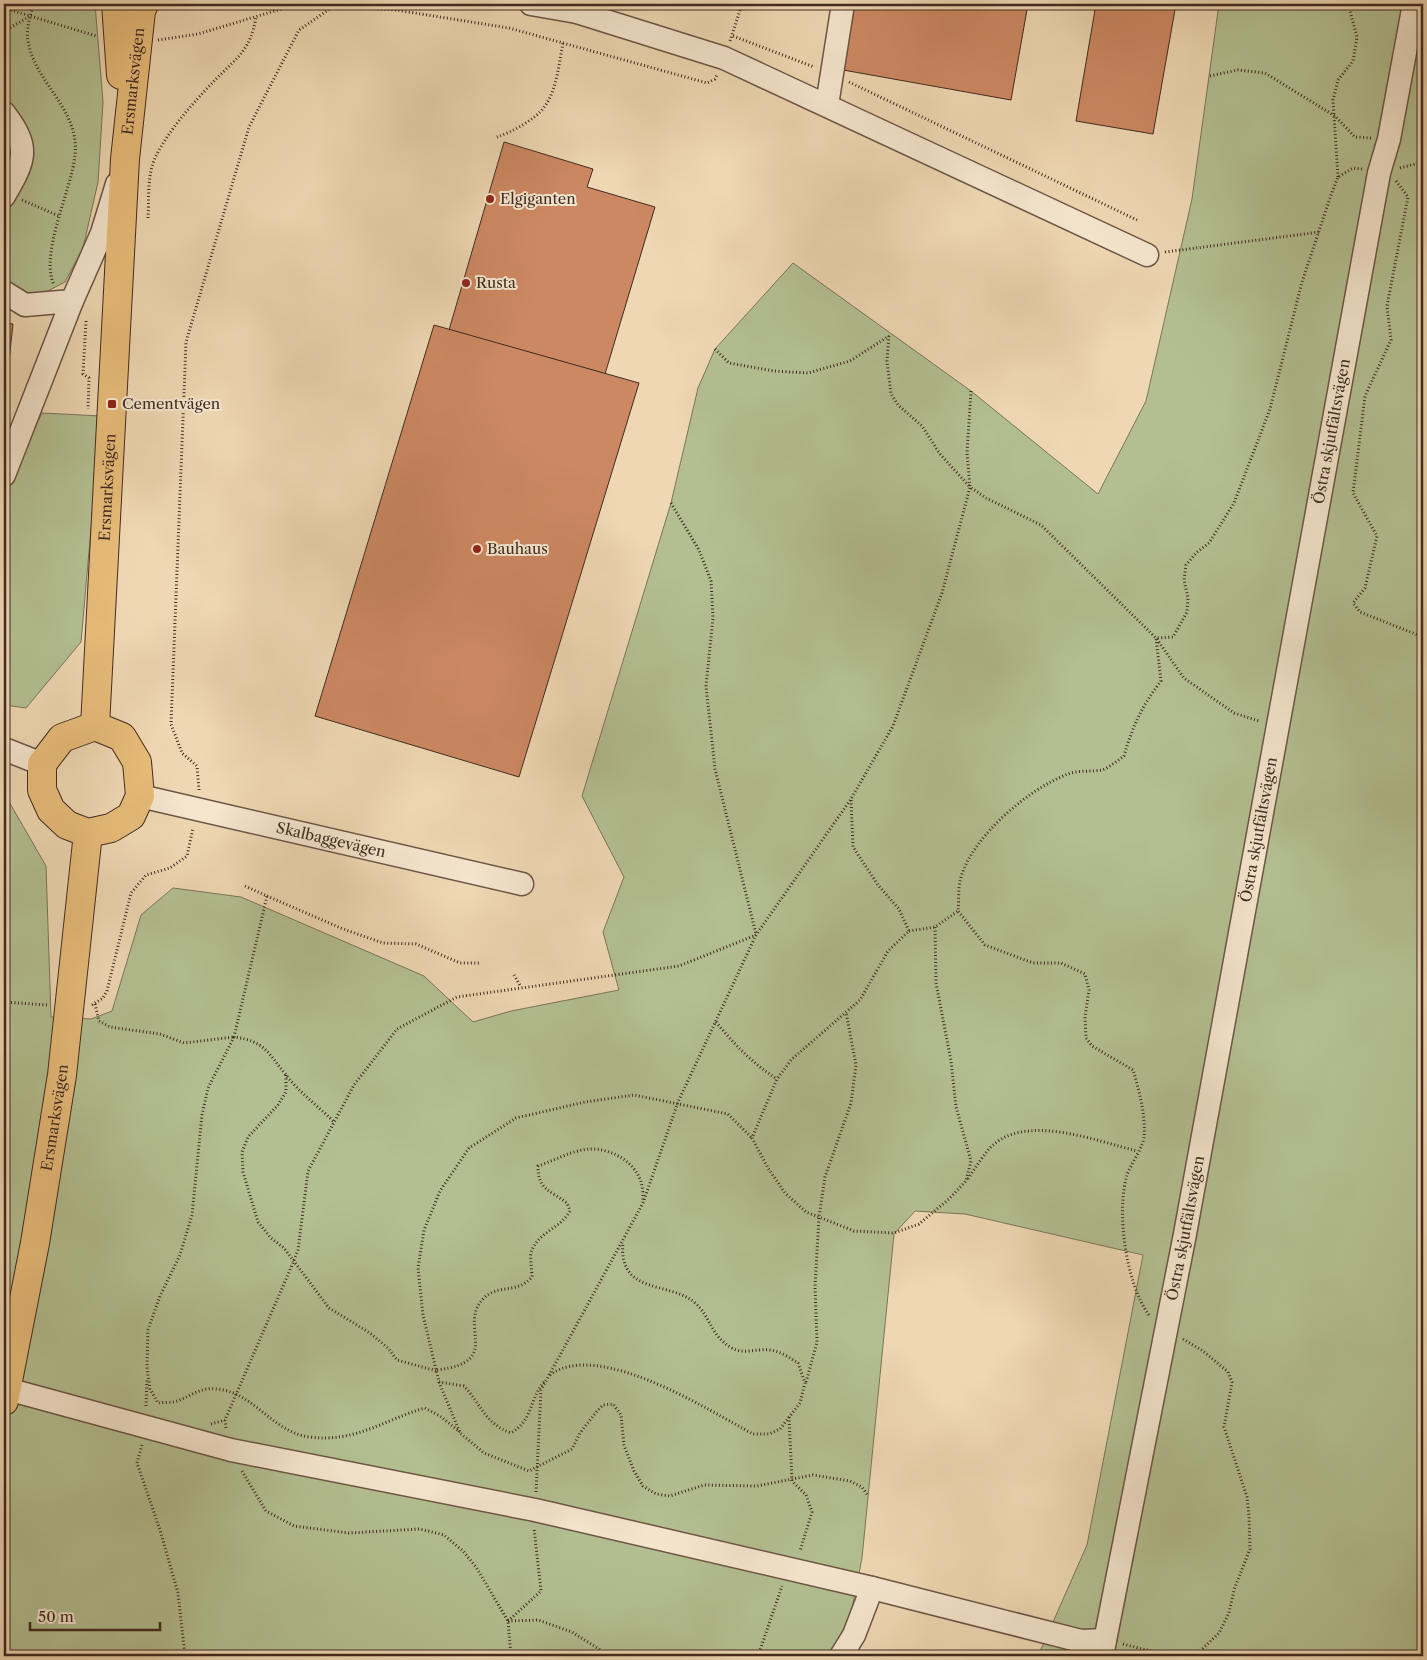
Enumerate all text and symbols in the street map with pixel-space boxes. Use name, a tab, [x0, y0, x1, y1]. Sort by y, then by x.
street label: Ersmarksvägen	[118, 26, 148, 136]
place label: Elgiganten	[500, 189, 576, 208]
marker: Elgiganten	[484, 193, 496, 205]
place label: Rusta	[476, 273, 516, 292]
marker: Rusta	[460, 277, 472, 289]
street label: Östra skjutfältsvägen	[1309, 357, 1354, 505]
place label: Cementvägen	[122, 394, 221, 413]
marker: Cementvägen	[106, 398, 118, 410]
street label: Ersmarksvägen	[95, 432, 119, 542]
place label: Bauhaus	[487, 539, 548, 558]
marker: Bauhaus	[471, 543, 483, 555]
street label: Östra skjutfältsvägen	[1236, 755, 1281, 904]
street label: Skalbaggevägen	[274, 818, 388, 861]
street label: Ersmarksvägen	[37, 1063, 72, 1172]
street label: Östra skjutfältsvägen	[1162, 1153, 1208, 1302]
scale bar	[30, 1600, 160, 1632]
text: 50 m	[38, 1607, 74, 1626]

